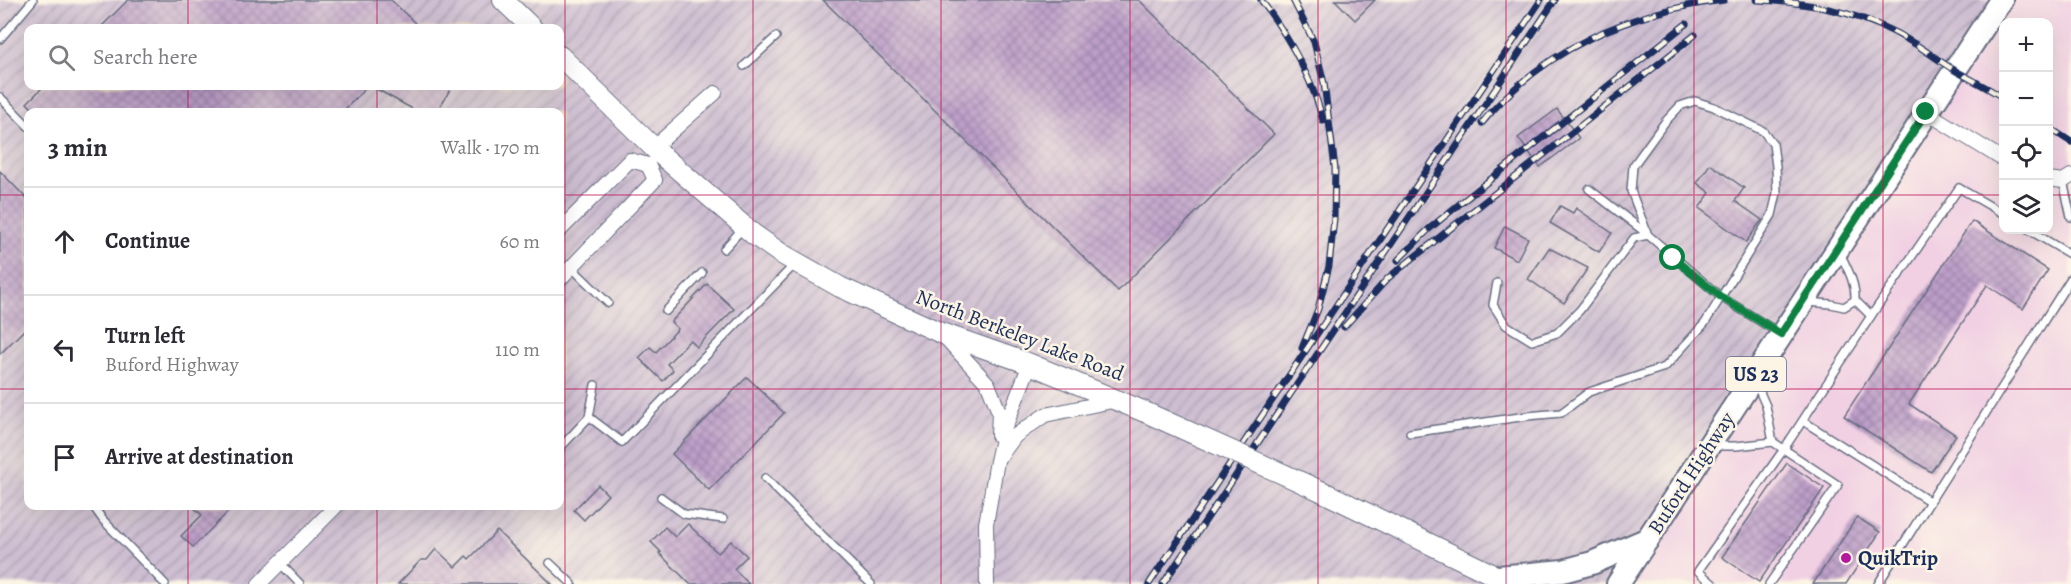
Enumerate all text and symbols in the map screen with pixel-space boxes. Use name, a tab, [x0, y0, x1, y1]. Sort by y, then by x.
map controls	[1999, 18, 2053, 234]
button: +	[1999, 18, 2053, 72]
search box	[24, 24, 564, 90]
icon: search	[45, 41, 78, 74]
text: Search here	[93, 42, 198, 72]
button: −	[1999, 72, 2053, 126]
route end	[1912, 98, 1938, 124]
button: locate	[1999, 126, 2053, 180]
text: 3 min	[48, 130, 108, 165]
text: Walk · 170 m	[440, 134, 540, 161]
button: layers	[1999, 180, 2053, 234]
icon: ahead	[48, 225, 81, 258]
text: Continue	[105, 226, 190, 256]
text: 60 m	[500, 228, 540, 255]
route start	[1659, 244, 1685, 270]
street label: North Berkeley Lake Road	[912, 282, 1129, 388]
text: Turn left	[105, 321, 185, 351]
icon: left	[48, 333, 81, 366]
text: 110 m	[495, 336, 540, 363]
text: Buford Highway	[105, 351, 239, 378]
road number: US 23	[1726, 357, 1786, 391]
street label: Buford Highway	[1641, 406, 1741, 539]
icon: arrive	[48, 441, 81, 474]
text: Arrive at destination	[105, 442, 294, 472]
place label: QuikTrip	[1858, 544, 1938, 572]
marker: QuikTrip	[1839, 551, 1853, 565]

